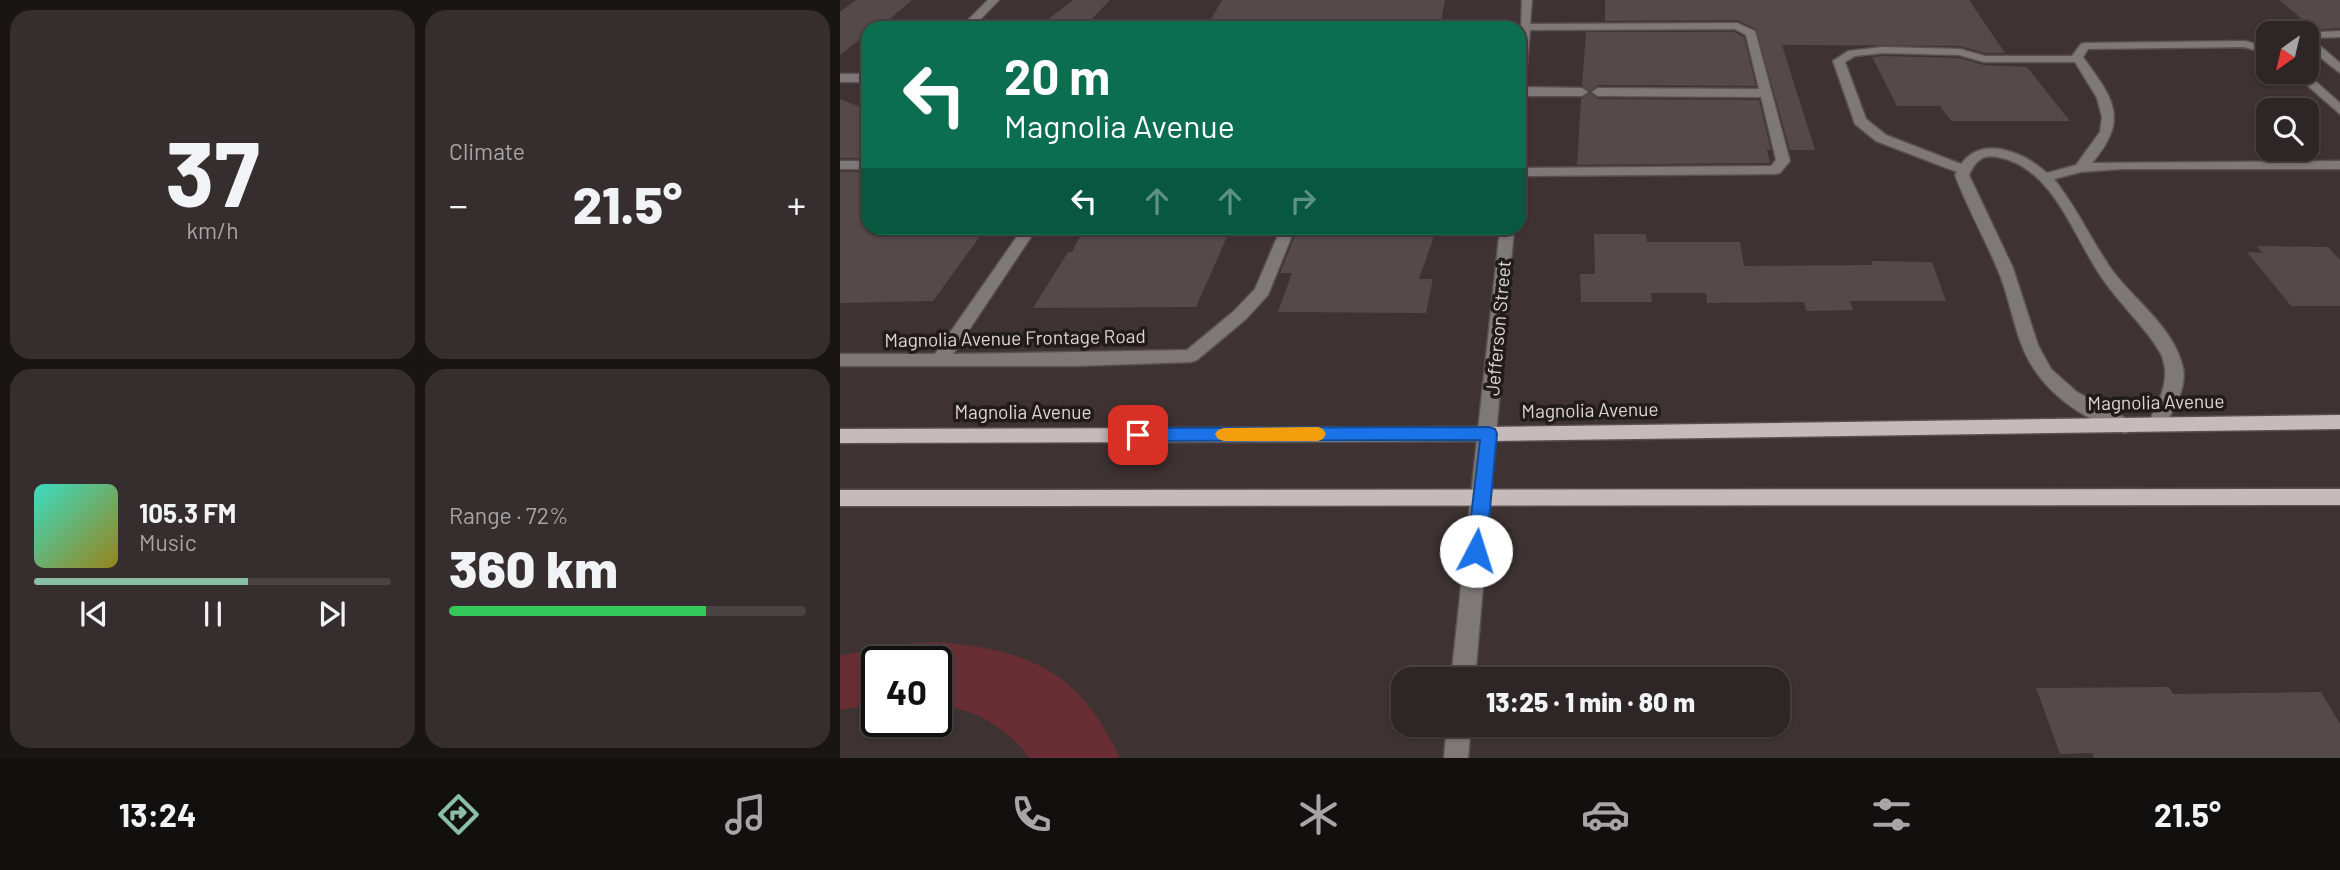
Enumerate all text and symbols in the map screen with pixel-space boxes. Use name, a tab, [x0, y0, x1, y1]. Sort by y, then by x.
north arrow	[2256, 21, 2319, 84]
map controls	[2256, 21, 2319, 161]
text: 20 m	[1004, 46, 1110, 105]
icon: left	[889, 49, 980, 140]
button: search	[2256, 98, 2319, 161]
text: Magnolia Avenue	[1004, 106, 1235, 144]
text: 37	[165, 116, 260, 225]
text: Climate	[449, 137, 525, 165]
text: 21.5°	[573, 172, 682, 234]
text: −	[449, 181, 468, 227]
text: +	[787, 181, 806, 227]
icon: left	[1065, 182, 1103, 220]
icon: ahead	[1138, 182, 1176, 220]
icon: ahead	[1211, 182, 1249, 220]
icon: right	[1284, 182, 1322, 220]
text: km/h	[186, 216, 239, 244]
street label: Jefferson Street	[1480, 259, 1515, 397]
street label: Magnolia Avenue Frontage Road	[884, 324, 1146, 351]
street label: Magnolia Avenue	[2087, 389, 2225, 414]
street label: Magnolia Avenue	[1521, 397, 1659, 422]
street label: Magnolia Avenue	[954, 400, 1092, 423]
pin	[1108, 405, 1168, 465]
icon: arrive	[1119, 416, 1157, 454]
text: 105.3 FM	[139, 497, 236, 528]
text: Range · 72%	[449, 501, 569, 529]
position arrow	[1439, 514, 1513, 588]
text: Music	[139, 528, 197, 556]
text: 360 km	[449, 536, 618, 598]
icon: previous	[75, 595, 113, 633]
icon: pause	[194, 595, 232, 633]
icon: next	[313, 595, 351, 633]
speed limit sign: 40	[861, 646, 952, 737]
text: 13:25 · 1 min · 80 m	[1486, 686, 1695, 717]
icon: directions	[434, 790, 483, 839]
icon: music	[721, 790, 770, 839]
icon: phone	[1007, 790, 1056, 839]
icon: climate	[1294, 790, 1343, 839]
icon: car	[1581, 790, 1630, 839]
icon: filters	[1867, 790, 1916, 839]
text: 13:24	[119, 795, 196, 833]
text: 21.5°	[2154, 795, 2221, 833]

